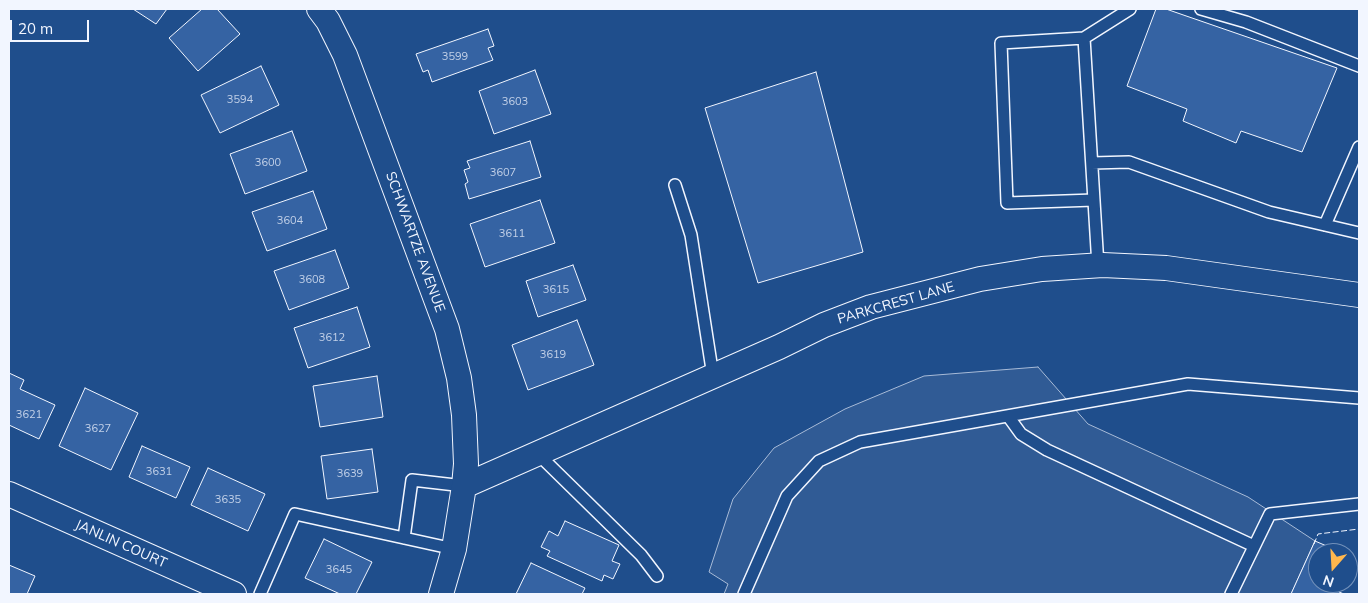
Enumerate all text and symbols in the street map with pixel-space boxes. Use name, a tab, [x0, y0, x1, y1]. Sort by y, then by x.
scale bar	[12, 10, 91, 42]
text: 20 m	[18, 19, 53, 38]
house number: 3599	[442, 50, 468, 64]
house number: 3594	[227, 93, 253, 107]
house number: 3603	[502, 95, 528, 109]
house number: 3600	[255, 156, 281, 170]
house number: 3607	[490, 166, 516, 180]
street label: SCHWARTZE AVENUE	[382, 169, 448, 315]
house number: 3604	[277, 214, 303, 228]
house number: 3611	[499, 227, 525, 241]
house number: 3608	[299, 273, 325, 287]
street label: PARKCREST LANE	[836, 278, 956, 328]
house number: 3615	[543, 283, 569, 297]
house number: 3612	[319, 331, 345, 345]
house number: 3619	[540, 348, 566, 362]
house number: 3621	[16, 408, 42, 422]
house number: 3627	[85, 422, 111, 436]
house number: 3631	[146, 465, 172, 479]
house number: 3639	[337, 467, 363, 481]
house number: 3635	[215, 493, 241, 507]
street label: JANLIN COURT	[72, 516, 170, 572]
north arrow	[1308, 543, 1358, 593]
house number: 3645	[326, 563, 352, 577]
text: N	[1321, 571, 1336, 591]

